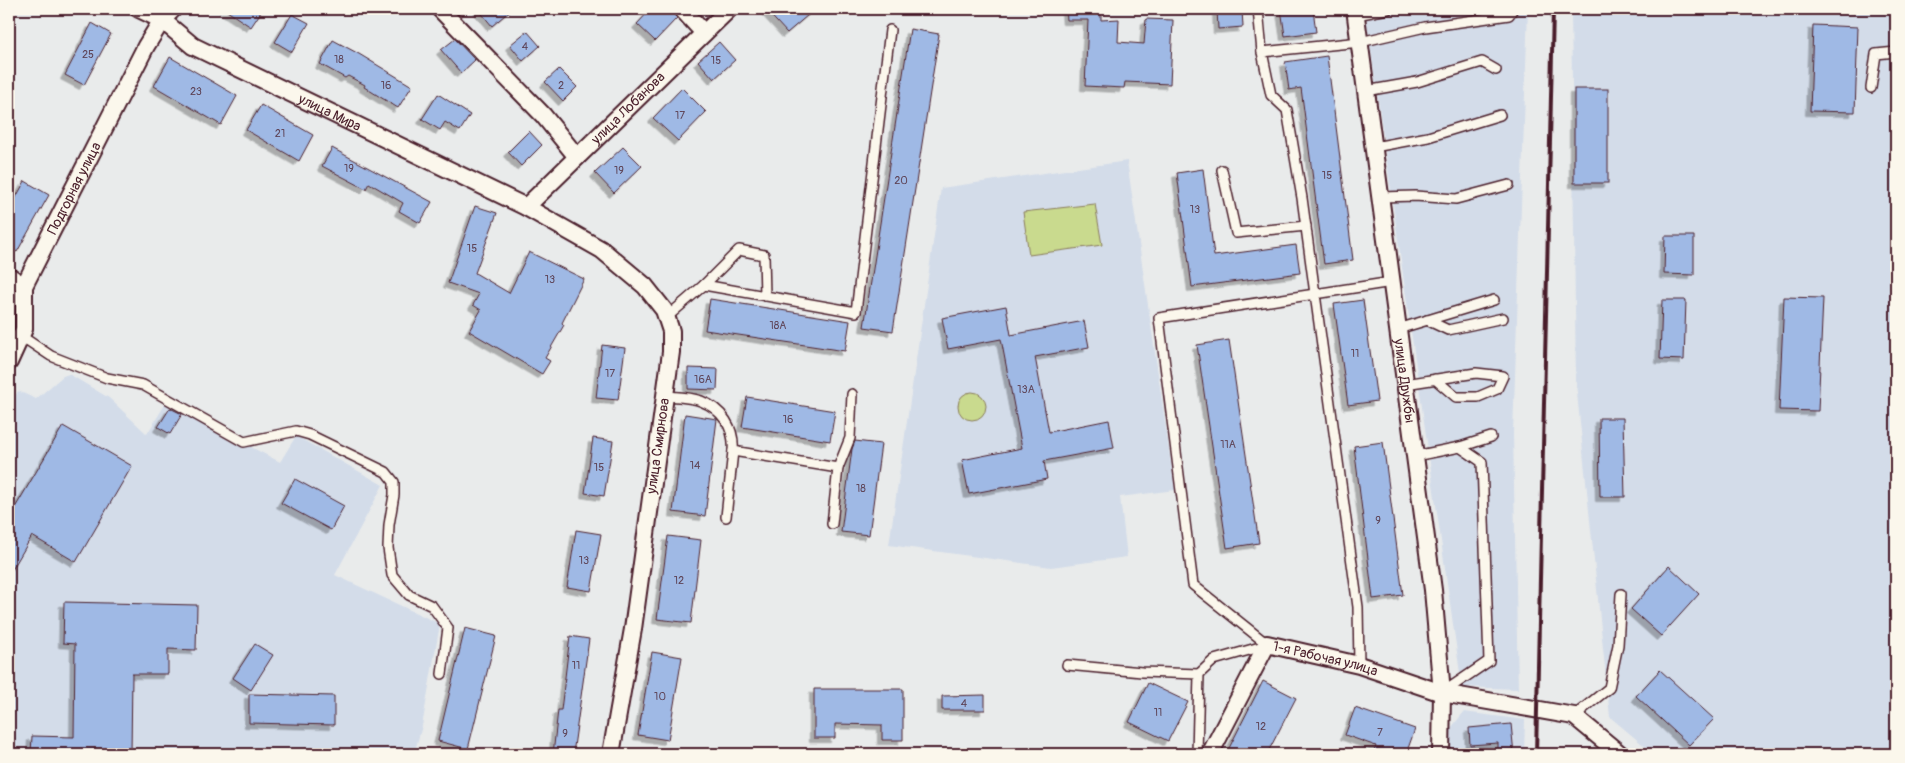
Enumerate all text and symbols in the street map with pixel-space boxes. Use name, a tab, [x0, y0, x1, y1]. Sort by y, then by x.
house number: 4	[522, 40, 529, 53]
house number: 25	[82, 48, 94, 61]
house number: 18	[334, 53, 344, 66]
house number: 15	[711, 54, 721, 67]
street label: улица Лобанова	[587, 68, 668, 148]
house number: 16	[381, 79, 391, 92]
house number: 2	[558, 79, 564, 92]
house number: 23	[190, 85, 202, 98]
street label: улица Мира	[295, 89, 364, 135]
house number: 17	[675, 109, 685, 122]
house number: 21	[275, 127, 285, 140]
street label: Подгорная улица	[43, 139, 104, 237]
house number: 19	[344, 162, 354, 175]
house number: 19	[614, 164, 624, 177]
house number: 15	[1322, 169, 1332, 182]
house number: 20	[894, 174, 908, 187]
house number: 13	[1190, 203, 1200, 216]
house number: 15	[467, 242, 477, 255]
house number: 13	[545, 273, 555, 286]
house number: 18А	[770, 319, 786, 332]
street label: улица Дружбы	[1391, 336, 1419, 424]
house number: 11	[1351, 347, 1359, 360]
house number: 17	[605, 367, 615, 380]
house number: 16А	[694, 373, 712, 386]
house number: 13А	[1017, 383, 1035, 396]
street label: улица Смирнова	[643, 397, 673, 496]
house number: 16	[783, 413, 793, 426]
house number: 11А	[1220, 438, 1236, 451]
house number: 14	[690, 459, 701, 472]
house number: 15	[594, 461, 604, 474]
house number: 18	[856, 482, 866, 495]
house number: 9	[1375, 514, 1381, 527]
house number: 13	[579, 554, 589, 567]
house number: 12	[674, 574, 684, 587]
street label: 1-я Рабочая улица	[1271, 637, 1380, 679]
house number: 11	[572, 659, 580, 672]
house number: 10	[654, 690, 666, 703]
house number: 4	[961, 697, 968, 710]
house number: 11	[1154, 706, 1162, 719]
house number: 12	[1256, 720, 1266, 733]
house number: 7	[1377, 726, 1383, 739]
house number: 9	[562, 727, 568, 740]

